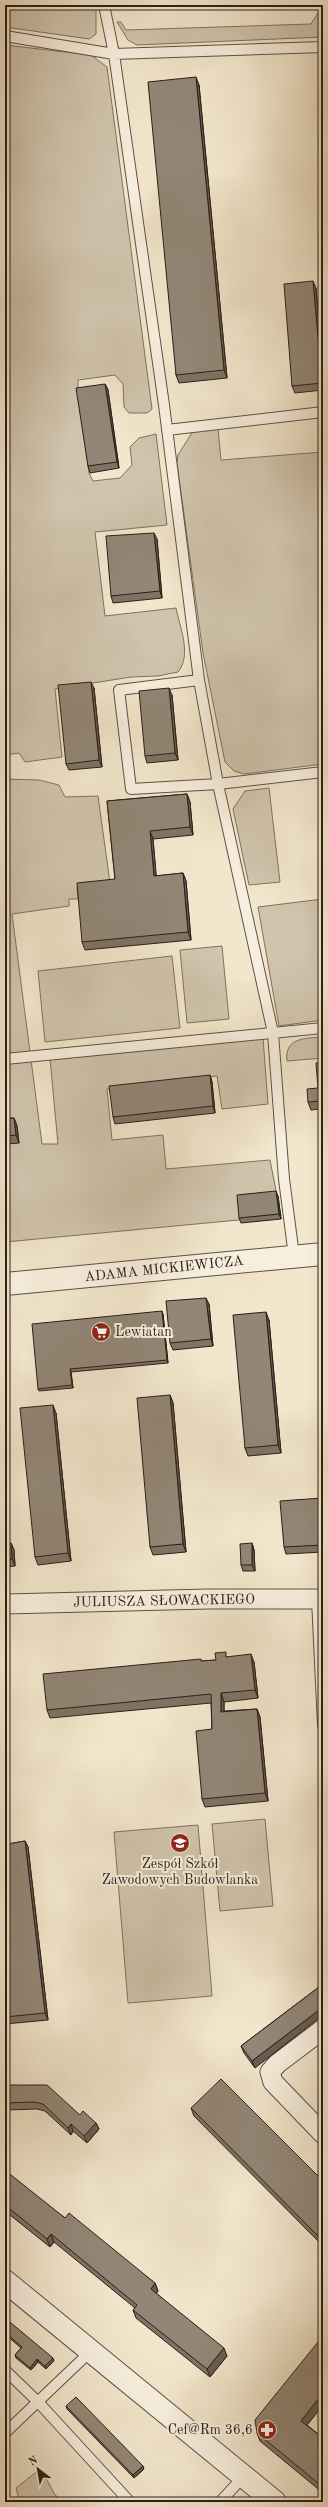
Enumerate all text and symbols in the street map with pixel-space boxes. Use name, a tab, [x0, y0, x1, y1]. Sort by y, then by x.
street label: ADAMA MICKIEWICZA	[84, 1254, 245, 1284]
supermarket icon: Lewiatan	[90, 1321, 112, 1343]
place label: Lewiatan	[115, 1325, 172, 1339]
street label: JULIUSZA SŁOWACKIEGO	[73, 1592, 255, 1610]
school or university icon: Zespół Szkół Zawodowych Budowlanka	[169, 1832, 191, 1854]
place label: Zespół Szkół Zawodowych Budowlanka	[102, 1857, 258, 1887]
pharmacy icon: Cef@Rm 36,6	[256, 2419, 278, 2441]
place label: Cef@Rm 36,6	[168, 2423, 253, 2437]
north arrow	[18, 2449, 58, 2489]
text: N	[27, 2455, 41, 2469]

